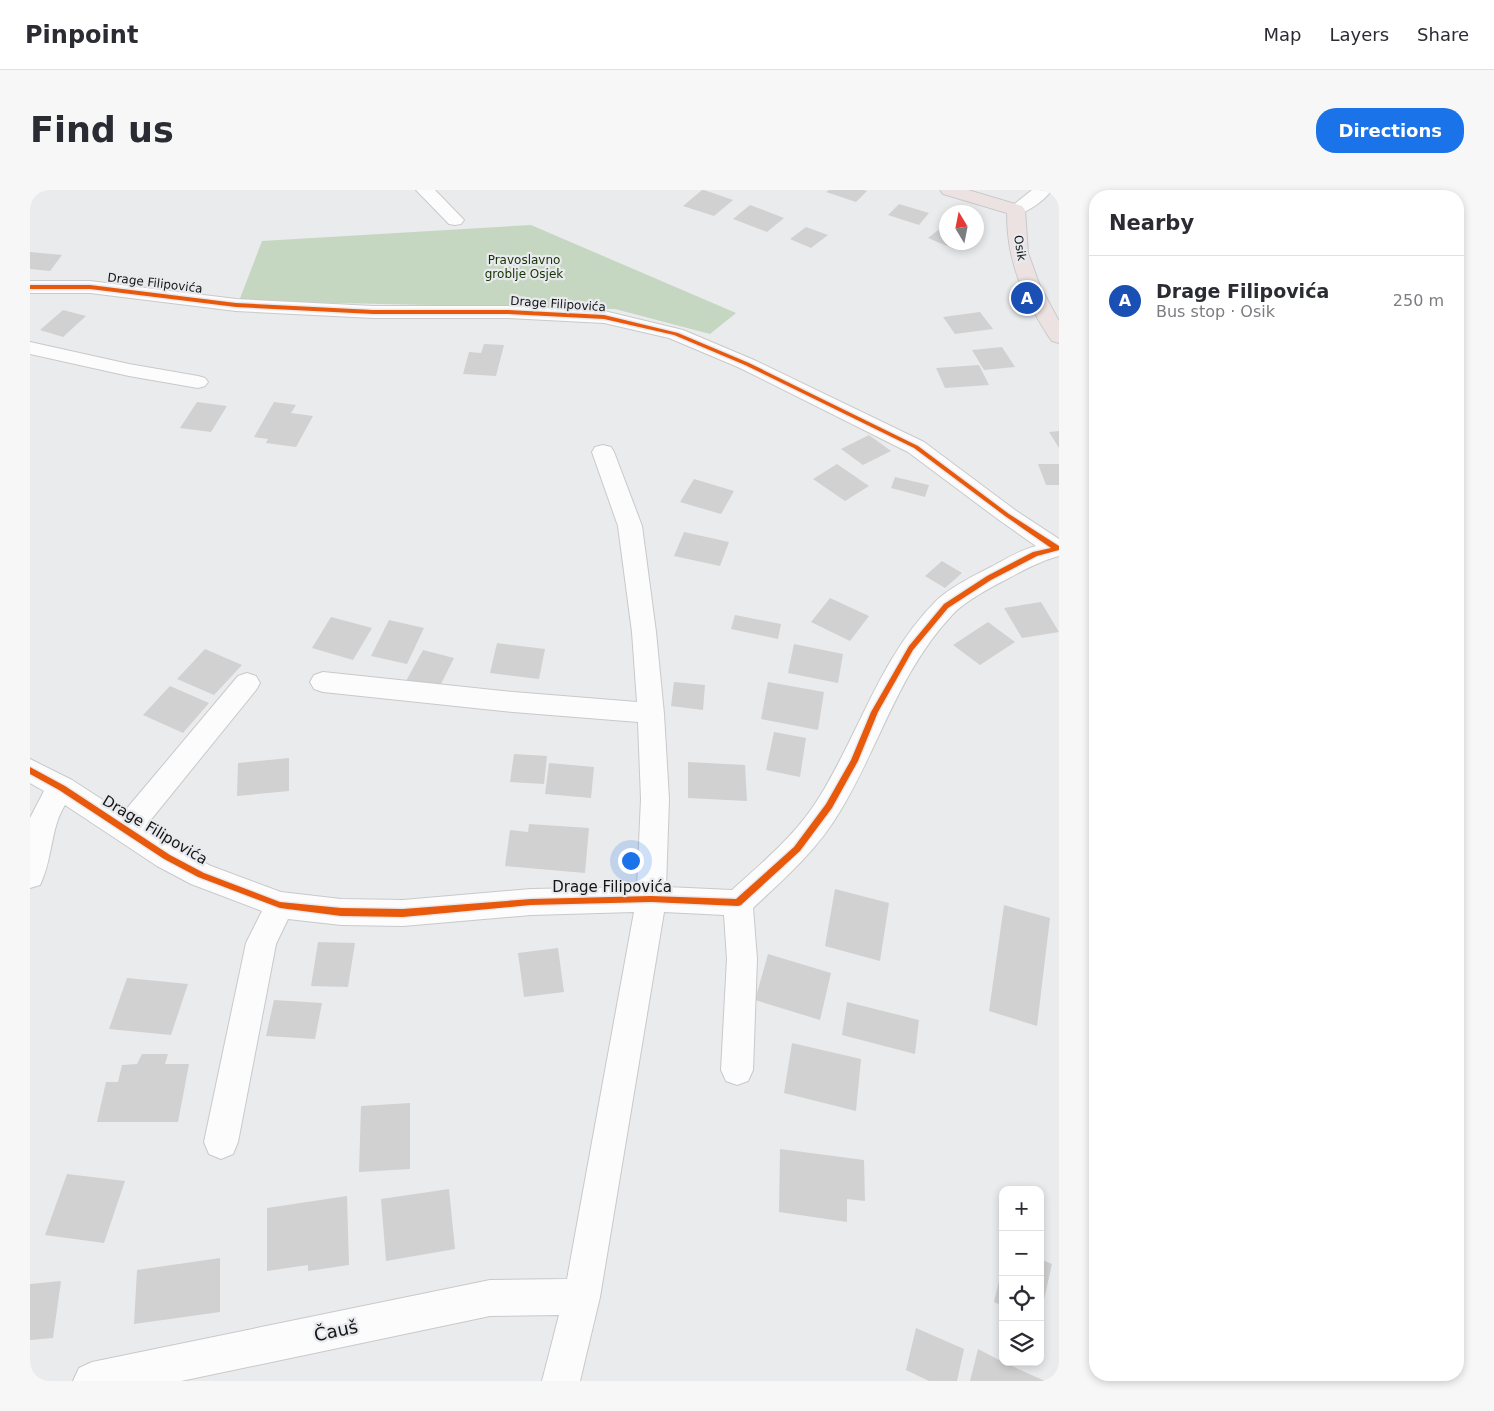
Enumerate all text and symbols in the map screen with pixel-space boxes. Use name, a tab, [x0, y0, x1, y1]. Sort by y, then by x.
text: Pinpoint	[25, 21, 138, 49]
text: Map	[1263, 24, 1301, 45]
text: Layers	[1329, 24, 1389, 45]
text: Share	[1417, 24, 1469, 45]
button: Directions	[1316, 108, 1464, 153]
text: Find us	[30, 110, 174, 150]
north arrow	[939, 205, 984, 250]
text: Nearby	[1109, 211, 1194, 235]
street label: Osik	[1011, 234, 1029, 262]
park label: Pravoslavno groblje Osjek	[485, 253, 563, 281]
street label: Drage Filipovića	[107, 270, 203, 296]
pin: A	[1011, 279, 1043, 317]
text: Drage Filipovića	[1156, 280, 1329, 302]
text: A	[1119, 291, 1131, 310]
text: 250 m	[1393, 291, 1444, 310]
street label: Drage Filipovića	[510, 294, 606, 314]
text: Bus stop · Osik	[1156, 302, 1275, 321]
street label: Drage Filipovića	[99, 791, 211, 869]
your location	[618, 848, 644, 874]
street label: Drage Filipovića	[552, 878, 672, 896]
map controls	[999, 1186, 1044, 1366]
button: +	[999, 1186, 1044, 1231]
button: −	[999, 1231, 1044, 1276]
button: locate	[999, 1276, 1044, 1321]
street label: Čauš	[312, 1316, 360, 1345]
button: layers	[999, 1321, 1044, 1366]

